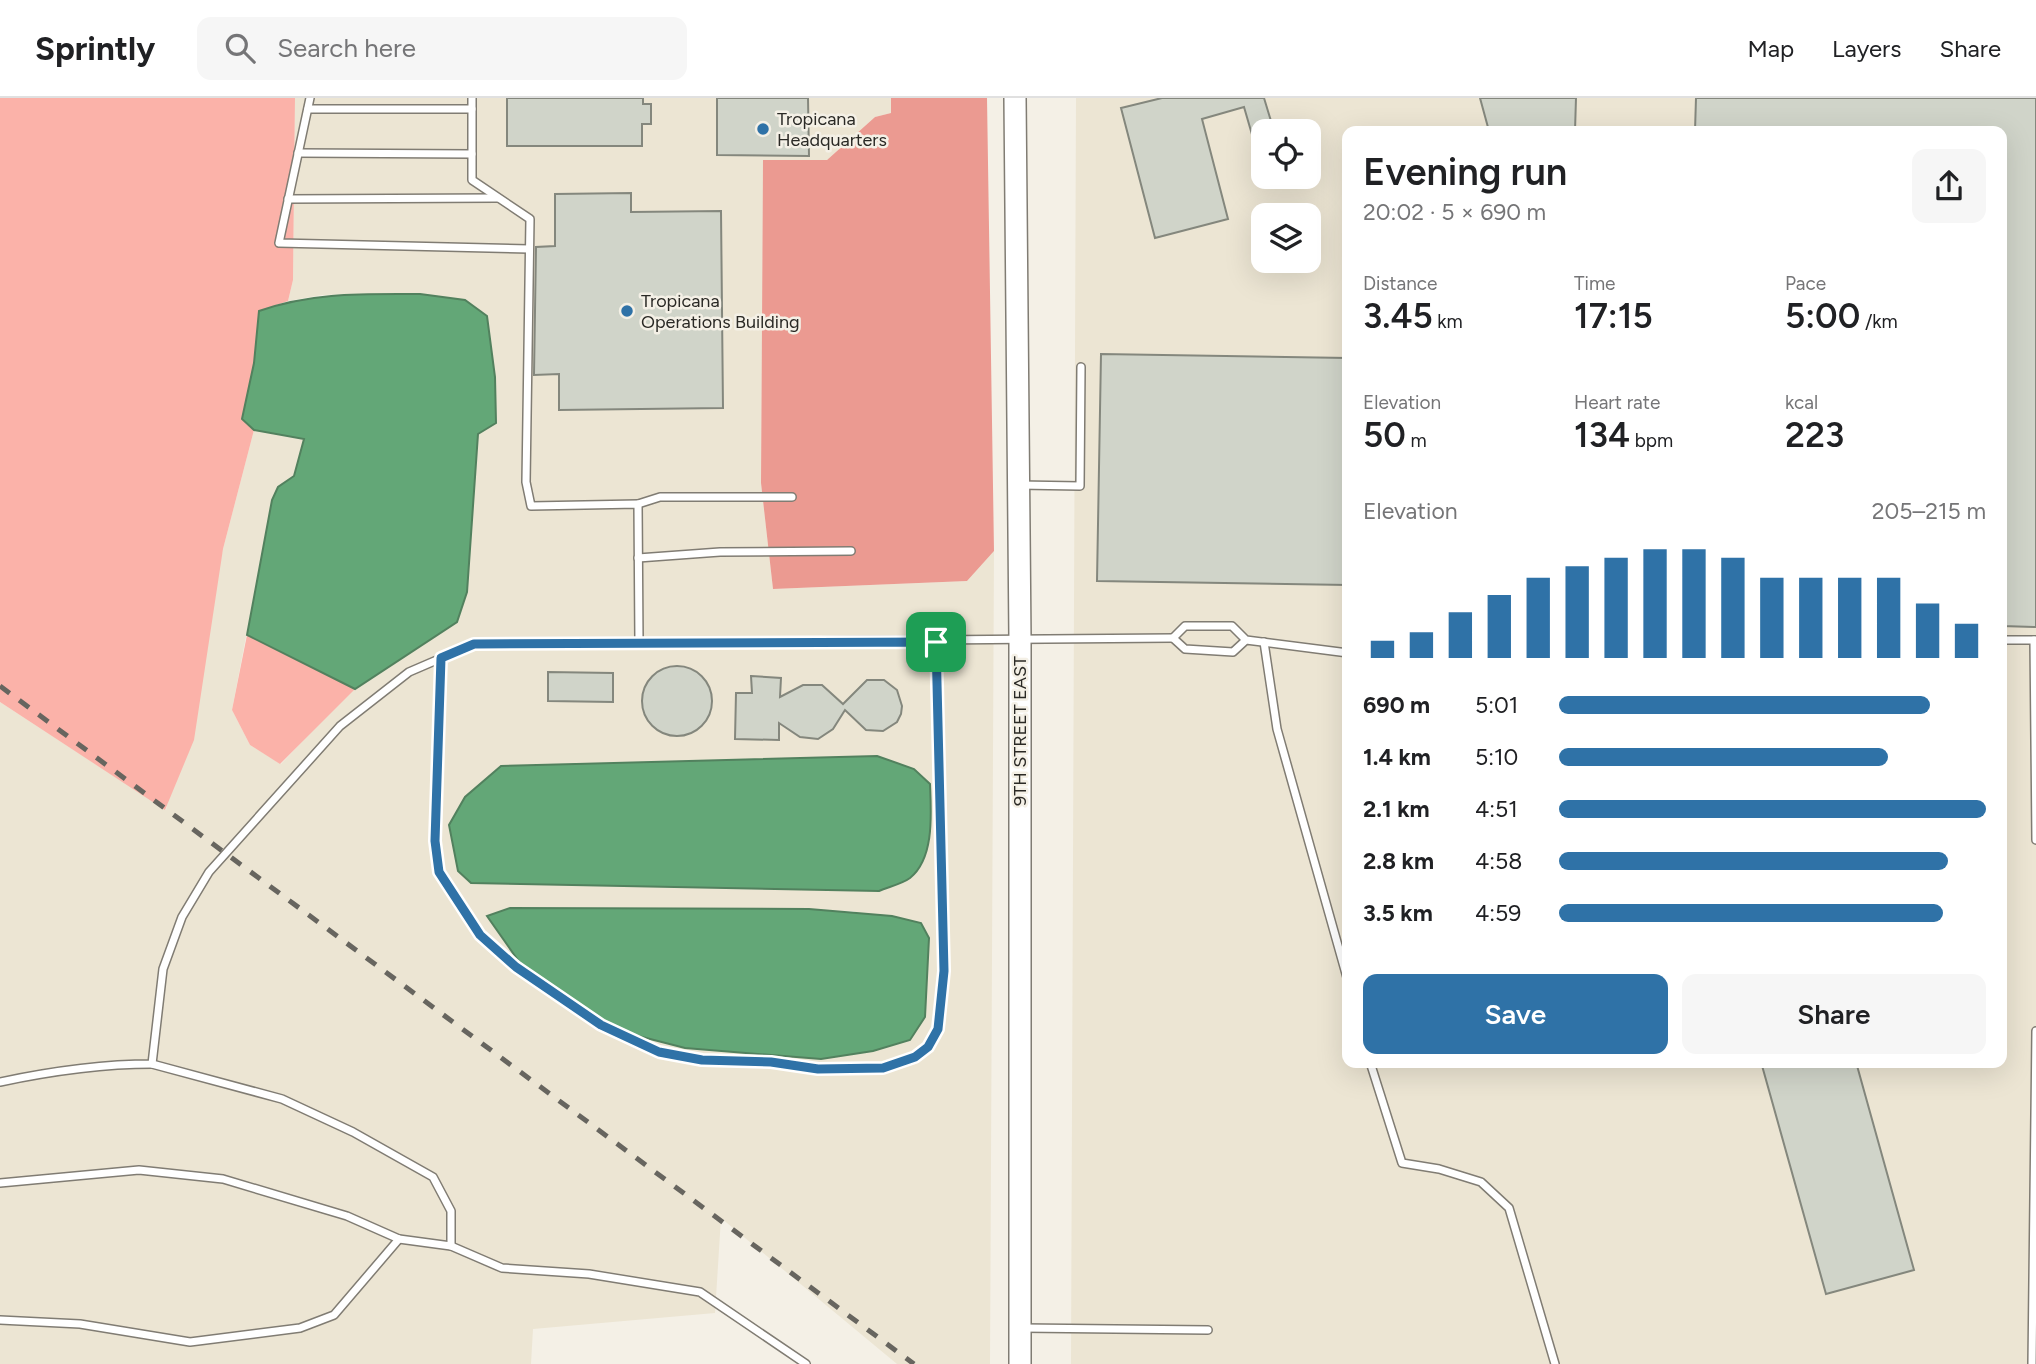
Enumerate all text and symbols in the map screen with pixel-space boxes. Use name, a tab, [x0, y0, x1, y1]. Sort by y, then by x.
search box	[197, 17, 687, 80]
text: Sprintly	[35, 29, 155, 68]
icon: search	[221, 29, 259, 67]
text: Search here	[277, 32, 416, 64]
text: Map	[1747, 34, 1794, 63]
text: Layers	[1832, 34, 1901, 63]
text: Share	[1939, 34, 2001, 63]
place label: Tropicana Headquarters	[777, 108, 887, 151]
map controls	[1251, 119, 1321, 273]
button: locate	[1251, 119, 1321, 189]
marker: Tropicana Headquarters	[755, 121, 771, 137]
text: Evening run	[1363, 149, 1567, 195]
button: share	[1912, 149, 1986, 223]
text: 20:02 · 5 × 690 m	[1363, 198, 1546, 226]
button: layers	[1251, 203, 1321, 273]
text: Distance	[1363, 272, 1437, 295]
text: Time	[1574, 272, 1615, 295]
text: Pace	[1785, 272, 1826, 295]
place label: Tropicana Operations Building	[641, 290, 800, 333]
text: 3.45	[1363, 295, 1433, 337]
text: 17:15	[1574, 295, 1653, 337]
text: 5:00	[1785, 295, 1860, 337]
marker: Tropicana Operations Building	[619, 303, 635, 319]
text: km	[1433, 310, 1463, 333]
text: /km	[1860, 310, 1898, 333]
text: Elevation	[1363, 391, 1441, 414]
text: Heart rate	[1574, 391, 1660, 414]
text: kcal	[1785, 391, 1818, 414]
text: 50	[1363, 414, 1406, 456]
text: 134	[1574, 414, 1630, 456]
text: 223	[1785, 414, 1844, 456]
text: m	[1406, 429, 1427, 452]
text: bpm	[1630, 429, 1673, 452]
text: Elevation	[1363, 497, 1458, 525]
text: 205–215 m	[1872, 497, 1986, 525]
pin	[906, 612, 966, 672]
icon: arrive	[917, 623, 955, 661]
street label: 9TH STREET EAST	[1009, 656, 1031, 806]
text: 690 m	[1363, 691, 1430, 719]
text: 5:01	[1475, 691, 1518, 719]
text: 1.4 km	[1363, 743, 1431, 771]
text: 5:10	[1475, 743, 1518, 771]
text: 2.1 km	[1363, 795, 1430, 823]
text: 4:51	[1475, 795, 1518, 823]
text: 2.8 km	[1363, 847, 1434, 875]
text: 4:58	[1475, 847, 1522, 875]
text: 3.5 km	[1363, 899, 1433, 927]
text: 4:59	[1475, 899, 1521, 927]
button: Save	[1363, 974, 1668, 1054]
button: Share	[1682, 974, 1986, 1054]

